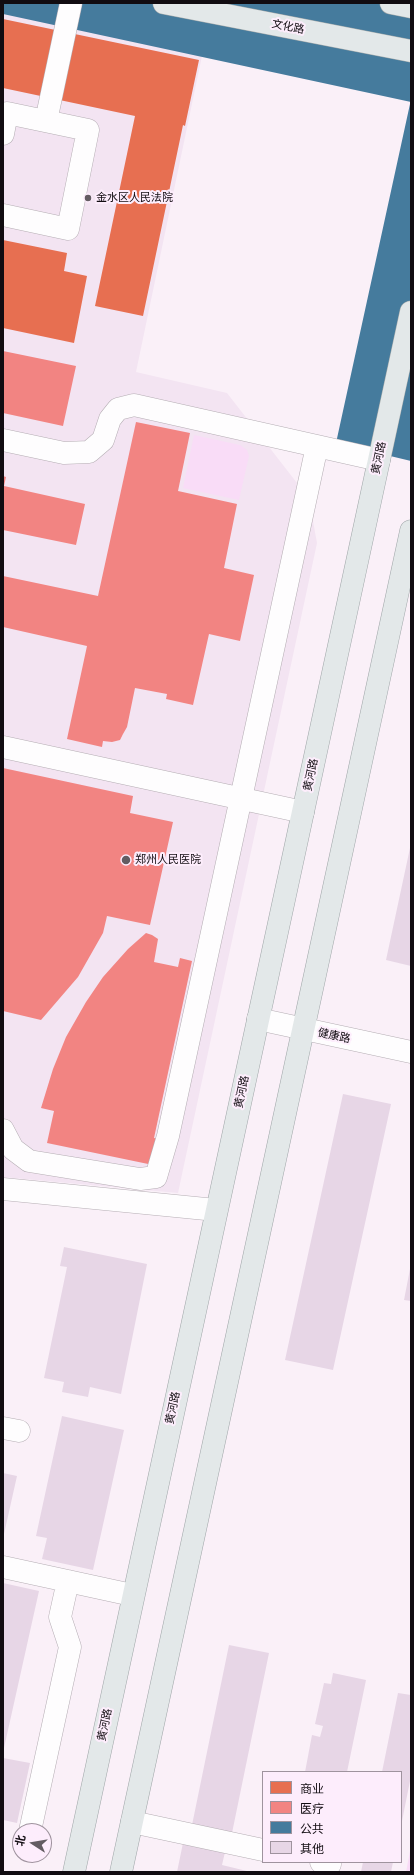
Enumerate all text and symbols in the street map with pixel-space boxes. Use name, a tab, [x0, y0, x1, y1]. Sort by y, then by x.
street label: 文化路	[271, 17, 305, 37]
place label: 金水区人民法院	[96, 191, 173, 205]
marker: 金水区人民法院	[83, 193, 93, 203]
street label: 黄河路	[369, 440, 389, 476]
street label: 黄河路	[301, 757, 321, 793]
place label: 郑州人民医院	[135, 853, 201, 867]
marker: 郑州人民医院	[120, 854, 132, 866]
street label: 健康路	[316, 1026, 352, 1046]
street label: 黄河路	[232, 1074, 252, 1110]
street label: 黄河路	[163, 1390, 183, 1426]
street label: 黄河路	[95, 1707, 115, 1743]
legend	[262, 1771, 402, 1863]
text: 商业	[300, 1782, 324, 1796]
text: 医疗	[300, 1802, 324, 1816]
text: 公共	[300, 1822, 324, 1836]
north arrow	[12, 1823, 52, 1863]
text: 北	[13, 1834, 28, 1847]
text: 其他	[300, 1842, 324, 1856]

